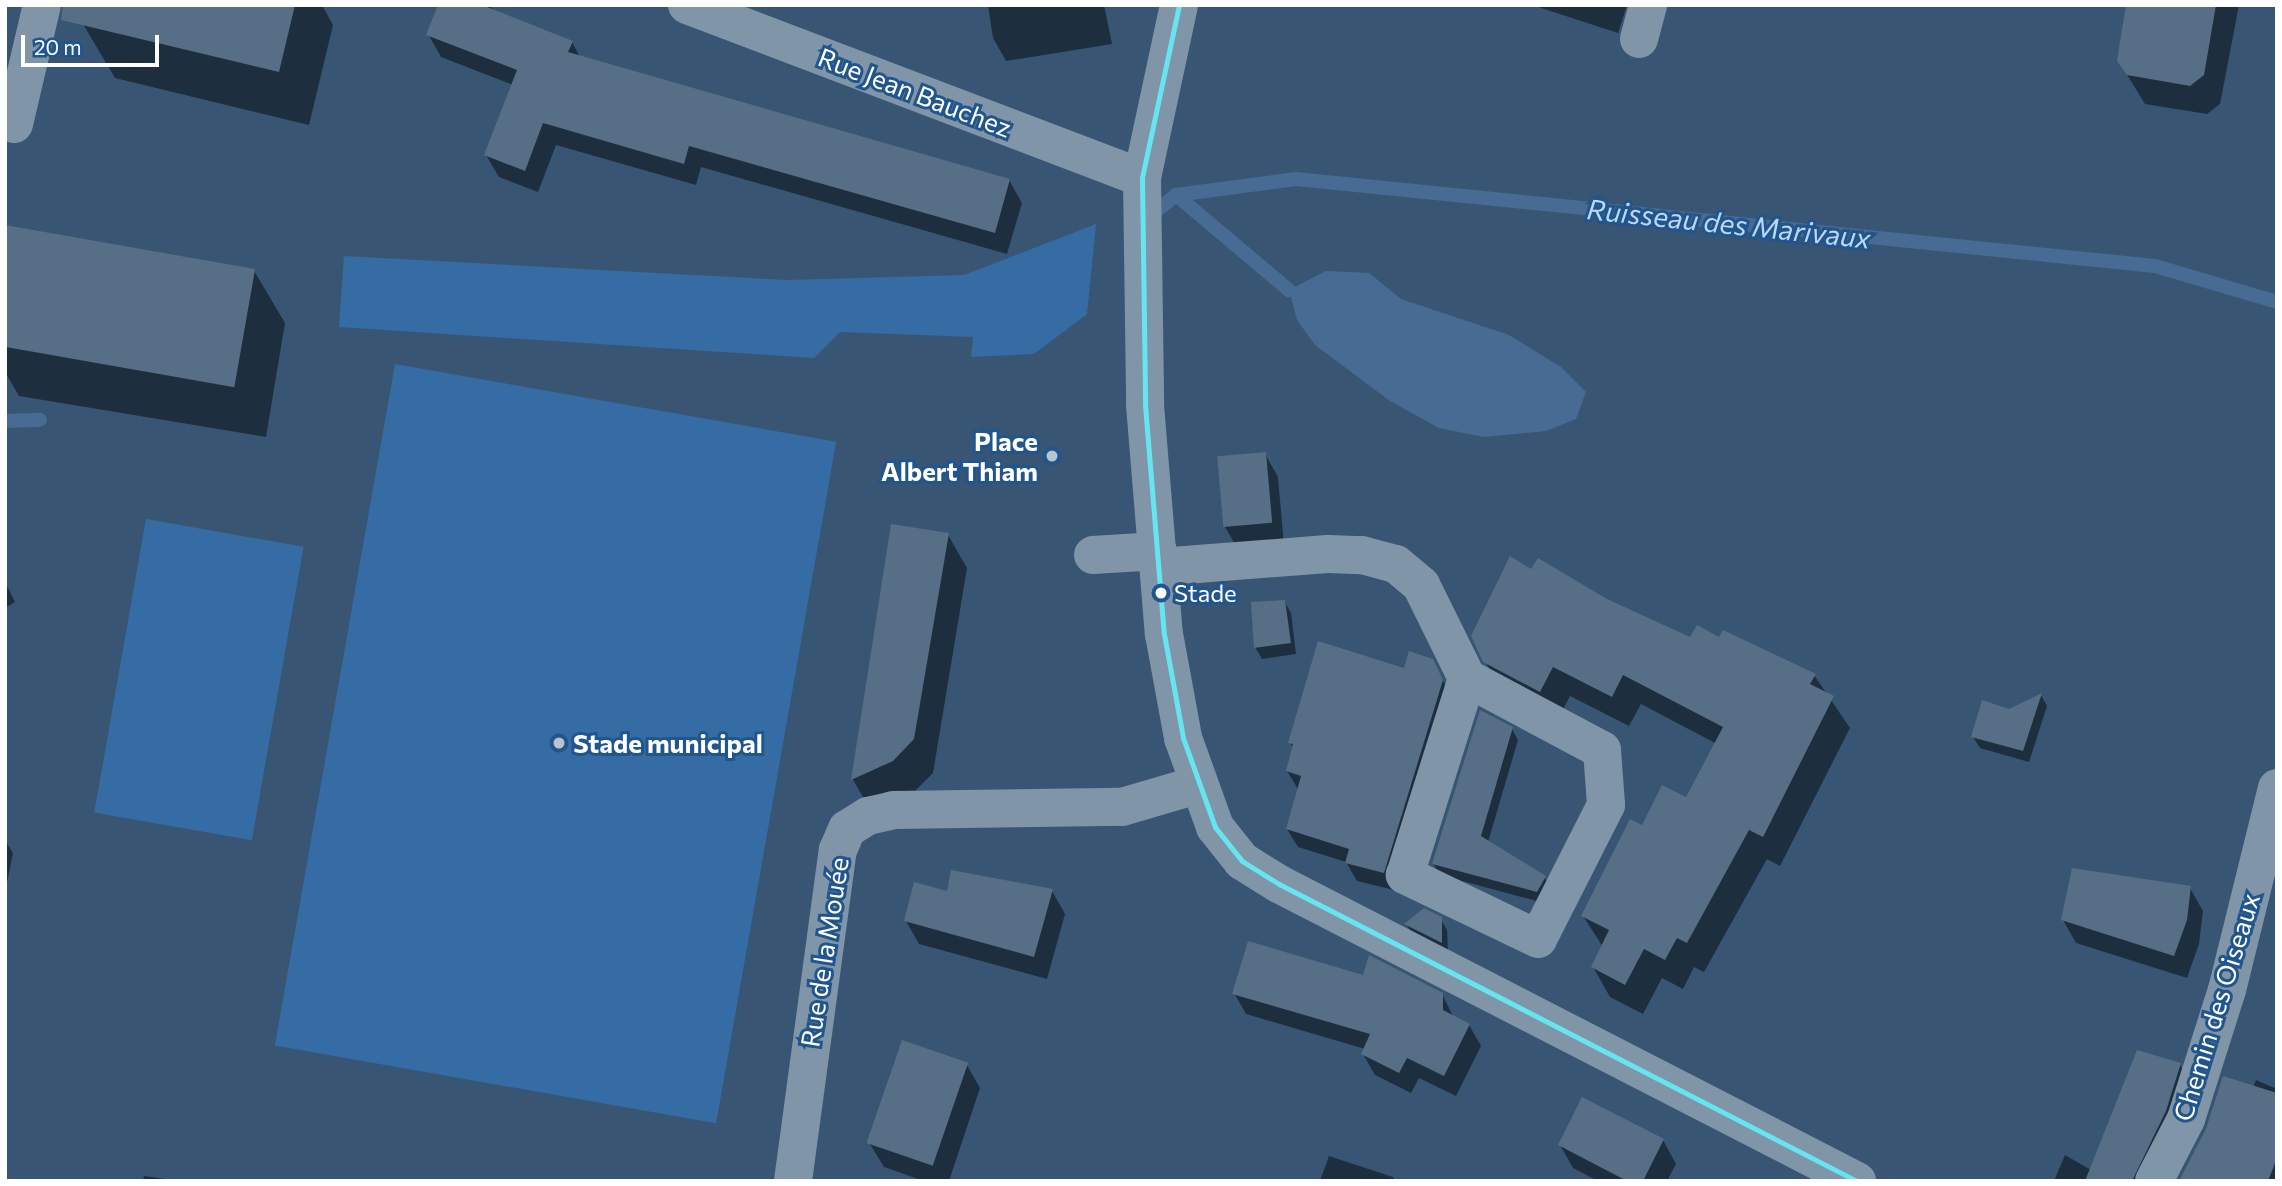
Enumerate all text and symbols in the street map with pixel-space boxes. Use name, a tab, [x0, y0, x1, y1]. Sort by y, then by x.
scale bar	[24, 21, 163, 65]
text: 20 m	[34, 34, 82, 59]
street label: Rue Jean Bauchez	[814, 41, 1016, 143]
water label: Ruisseau des Marivaux	[1585, 191, 1873, 255]
place label: Place Albert Thiam	[881, 425, 1038, 486]
marker: Place Albert Thiam	[1044, 448, 1060, 464]
place label: Stade	[1174, 579, 1237, 607]
marker: Stade	[1154, 586, 1168, 600]
place label: Stade municipal	[573, 727, 763, 759]
marker: Stade municipal	[551, 735, 567, 751]
street label: Rue de la Mouée	[794, 855, 854, 1049]
street label: Chemin des Oiseaux	[2166, 889, 2266, 1125]

